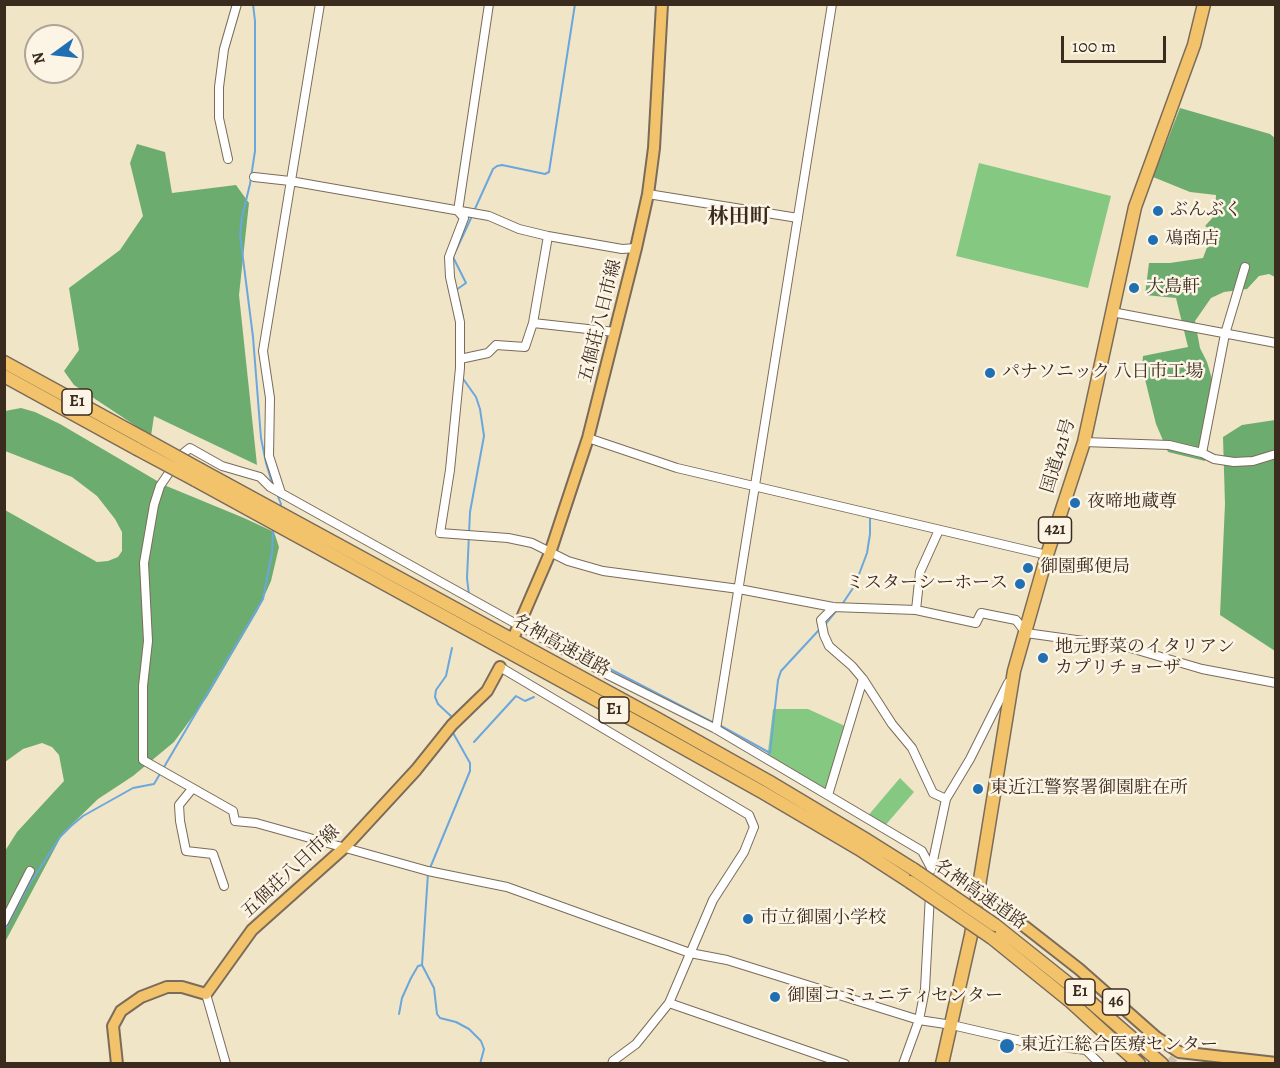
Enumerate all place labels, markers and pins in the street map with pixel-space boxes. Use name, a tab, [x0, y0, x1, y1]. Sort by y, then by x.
place label: ぶんぶく	[1170, 200, 1242, 222]
marker: ぶんぶく	[1151, 204, 1165, 218]
place label: 鳰商店	[1165, 229, 1219, 251]
marker: 鳰商店	[1146, 233, 1160, 247]
place label: 大島軒	[1146, 277, 1200, 299]
marker: 大島軒	[1127, 281, 1141, 295]
place label: パナソニック 八日市工場	[1002, 362, 1204, 384]
marker: パナソニック 八日市工場	[983, 366, 997, 380]
place label: 夜啼地蔵尊	[1087, 492, 1177, 514]
marker: 夜啼地蔵尊	[1068, 496, 1082, 510]
place label: 御園郵便局	[1040, 557, 1130, 579]
marker: 御園郵便局	[1021, 561, 1035, 575]
place label: ミスターシーホース	[846, 573, 1008, 595]
marker: ミスターシーホース	[1013, 577, 1027, 591]
place label: 地元野菜のイタリアン カプリチョーザ	[1055, 637, 1235, 680]
marker: 地元野菜のイタリアン カプリチョーザ	[1036, 651, 1050, 665]
place label: 東近江警察署御園駐在所	[990, 778, 1188, 800]
marker: 東近江警察署御園駐在所	[971, 782, 985, 796]
place label: 市立御園小学校	[760, 908, 886, 930]
marker: 市立御園小学校	[741, 912, 755, 926]
place label: 御園コミュニティセンター	[787, 986, 1003, 1008]
marker: 御園コミュニティセンター	[768, 990, 782, 1004]
place label: 東近江総合医療センター	[1020, 1035, 1218, 1057]
marker: 東近江総合医療センター	[998, 1037, 1016, 1055]

